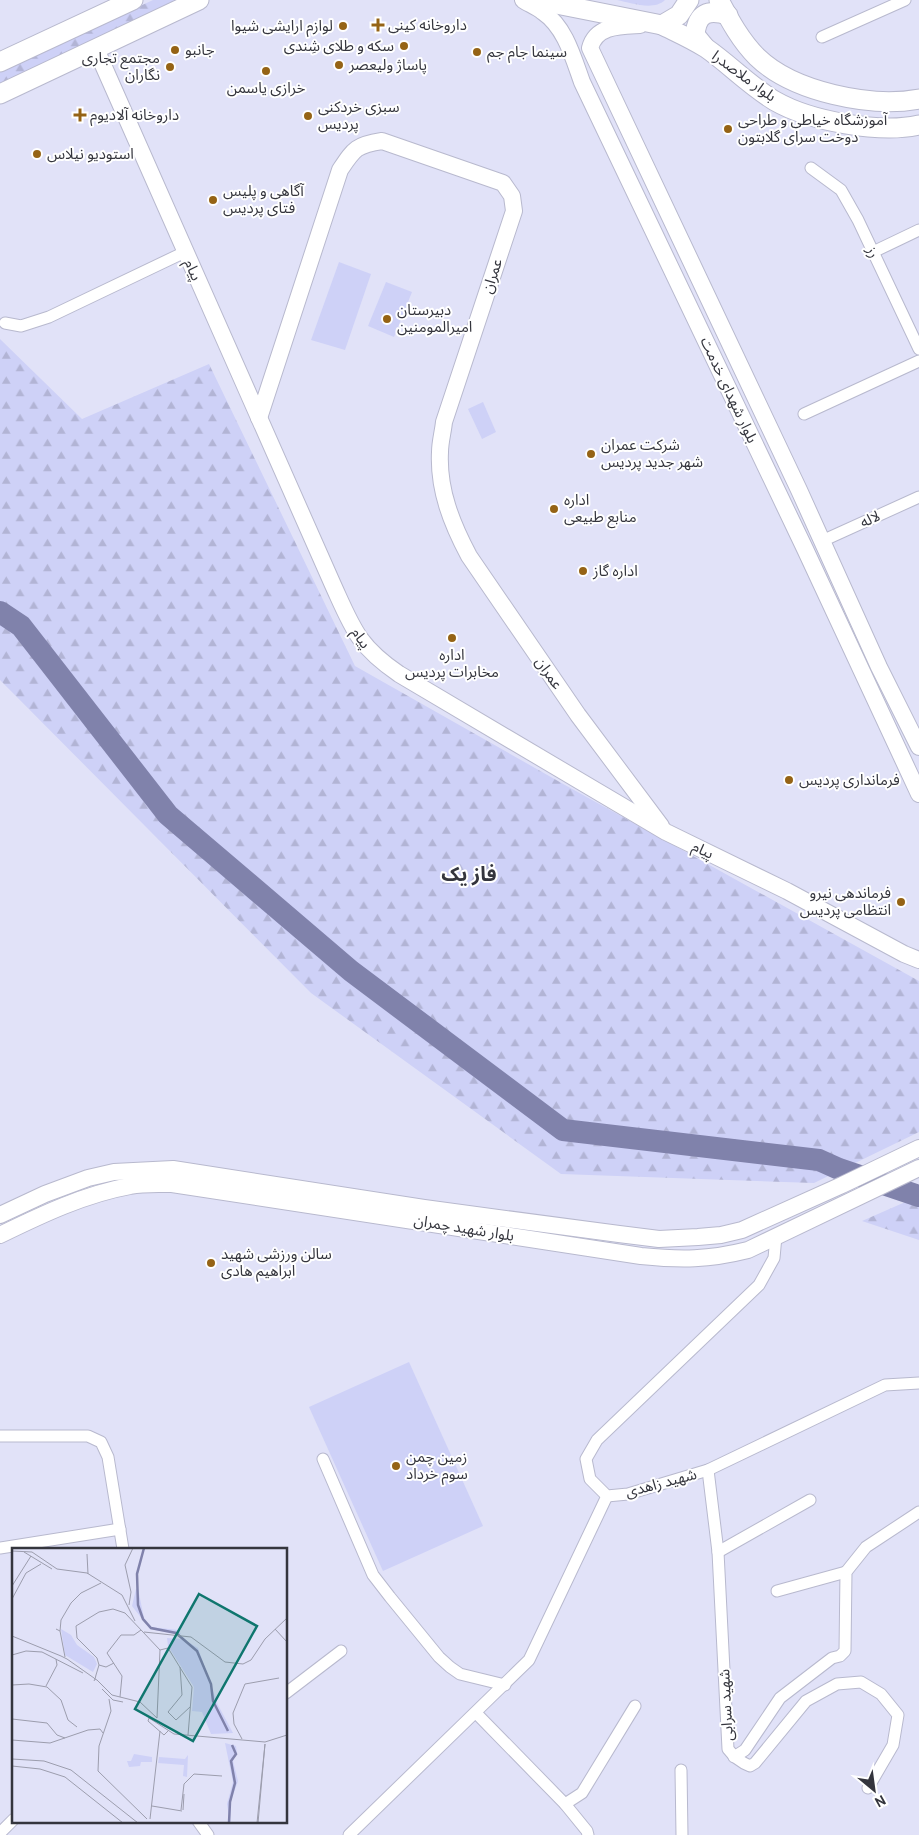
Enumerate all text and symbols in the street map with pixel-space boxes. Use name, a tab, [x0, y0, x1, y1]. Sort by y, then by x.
place label: داروخانه کینی	[388, 16, 467, 34]
place label: لوازم ارایشی شیوا	[231, 17, 333, 37]
marker: داروخانه کینی	[372, 19, 384, 31]
marker: لوازم ارایشی شیوا	[337, 20, 349, 32]
place label: سکه و طلای شِندی	[284, 37, 394, 55]
marker: سکه و طلای شِندی	[398, 40, 410, 52]
place label: جانبو	[185, 41, 215, 59]
place label: سینما جام جم	[487, 43, 567, 63]
marker: جانبو	[169, 44, 181, 56]
marker: سینما جام جم	[471, 46, 483, 58]
street label: بلوار ملاصدرا	[708, 47, 780, 105]
place label: مجتمع تجاری نگاران	[82, 49, 160, 84]
place label: پاساژ ولیعصر	[348, 56, 427, 75]
marker: پاساژ ولیعصر	[333, 59, 345, 71]
marker: مجتمع تجاری نگاران	[164, 61, 176, 73]
marker: خرازی یاسمن	[260, 65, 272, 77]
place label: خرازی یاسمن	[227, 79, 305, 97]
place label: سبزی خردکنی پردیس	[318, 98, 400, 134]
place label: داروخانه آلادیوم	[90, 106, 179, 126]
marker: داروخانه آلادیوم	[74, 109, 86, 121]
marker: سبزی خردکنی پردیس	[302, 110, 314, 122]
place label: آموزشگاه خیاطی و طراحی دوخت سرای گلابتون	[738, 111, 888, 146]
marker: آموزشگاه خیاطی و طراحی دوخت سرای گلابتون	[722, 123, 734, 135]
place label: استودیو نیلاس	[47, 145, 134, 163]
marker: استودیو نیلاس	[31, 148, 43, 160]
place label: آگاهی و پلیس فتای پردیس	[223, 182, 304, 218]
marker: آگاهی و پلیس فتای پردیس	[207, 194, 219, 206]
street label: رز	[862, 242, 883, 261]
street label: پیام	[179, 256, 206, 284]
street label: عمران	[478, 256, 506, 296]
place label: دبیرستان امیرالمومنین	[397, 301, 472, 336]
marker: دبیرستان امیرالمومنین	[381, 313, 393, 325]
street label: بلوار شهدای خدمت	[697, 334, 761, 446]
place label: شرکت عمران شهر جدید پردیس	[601, 436, 703, 472]
marker: شرکت عمران شهر جدید پردیس	[585, 448, 597, 460]
place label: اداره منابع طبیعی	[564, 491, 637, 529]
marker: اداره منابع طبیعی	[548, 503, 560, 515]
street label: لاله	[857, 507, 883, 531]
place label: اداره گاز	[592, 562, 638, 580]
marker: اداره گاز	[577, 565, 589, 577]
street label: پیام	[346, 624, 375, 653]
marker: اداره مخابرات پردیس	[446, 632, 458, 644]
place label: اداره مخابرات پردیس	[405, 646, 499, 682]
street label: عمران	[531, 653, 567, 693]
place label: فرمانداری پردیس	[799, 771, 900, 790]
marker: فرمانداری پردیس	[783, 774, 795, 786]
street label: پیام	[688, 837, 717, 865]
district label: فاز یک	[441, 862, 497, 886]
place label: فرماندهی نیرو انتظامی پردیس	[800, 884, 891, 920]
marker: فرماندهی نیرو انتظامی پردیس	[895, 896, 907, 908]
street label: بلوار شهید چمران	[412, 1211, 515, 1246]
place label: سالن ورزشی شهید ابراهیم هادی	[221, 1245, 332, 1282]
marker: سالن ورزشی شهید ابراهیم هادی	[205, 1257, 217, 1269]
place label: زمین چمن سوم خرداد	[406, 1448, 468, 1485]
marker: زمین چمن سوم خرداد	[390, 1460, 402, 1472]
street label: شهید زاهدی	[623, 1465, 699, 1501]
inset map	[12, 1548, 288, 1822]
street label: شهید سرابی	[715, 1668, 737, 1742]
north arrow	[849, 1765, 899, 1815]
text: N	[872, 1791, 889, 1812]

